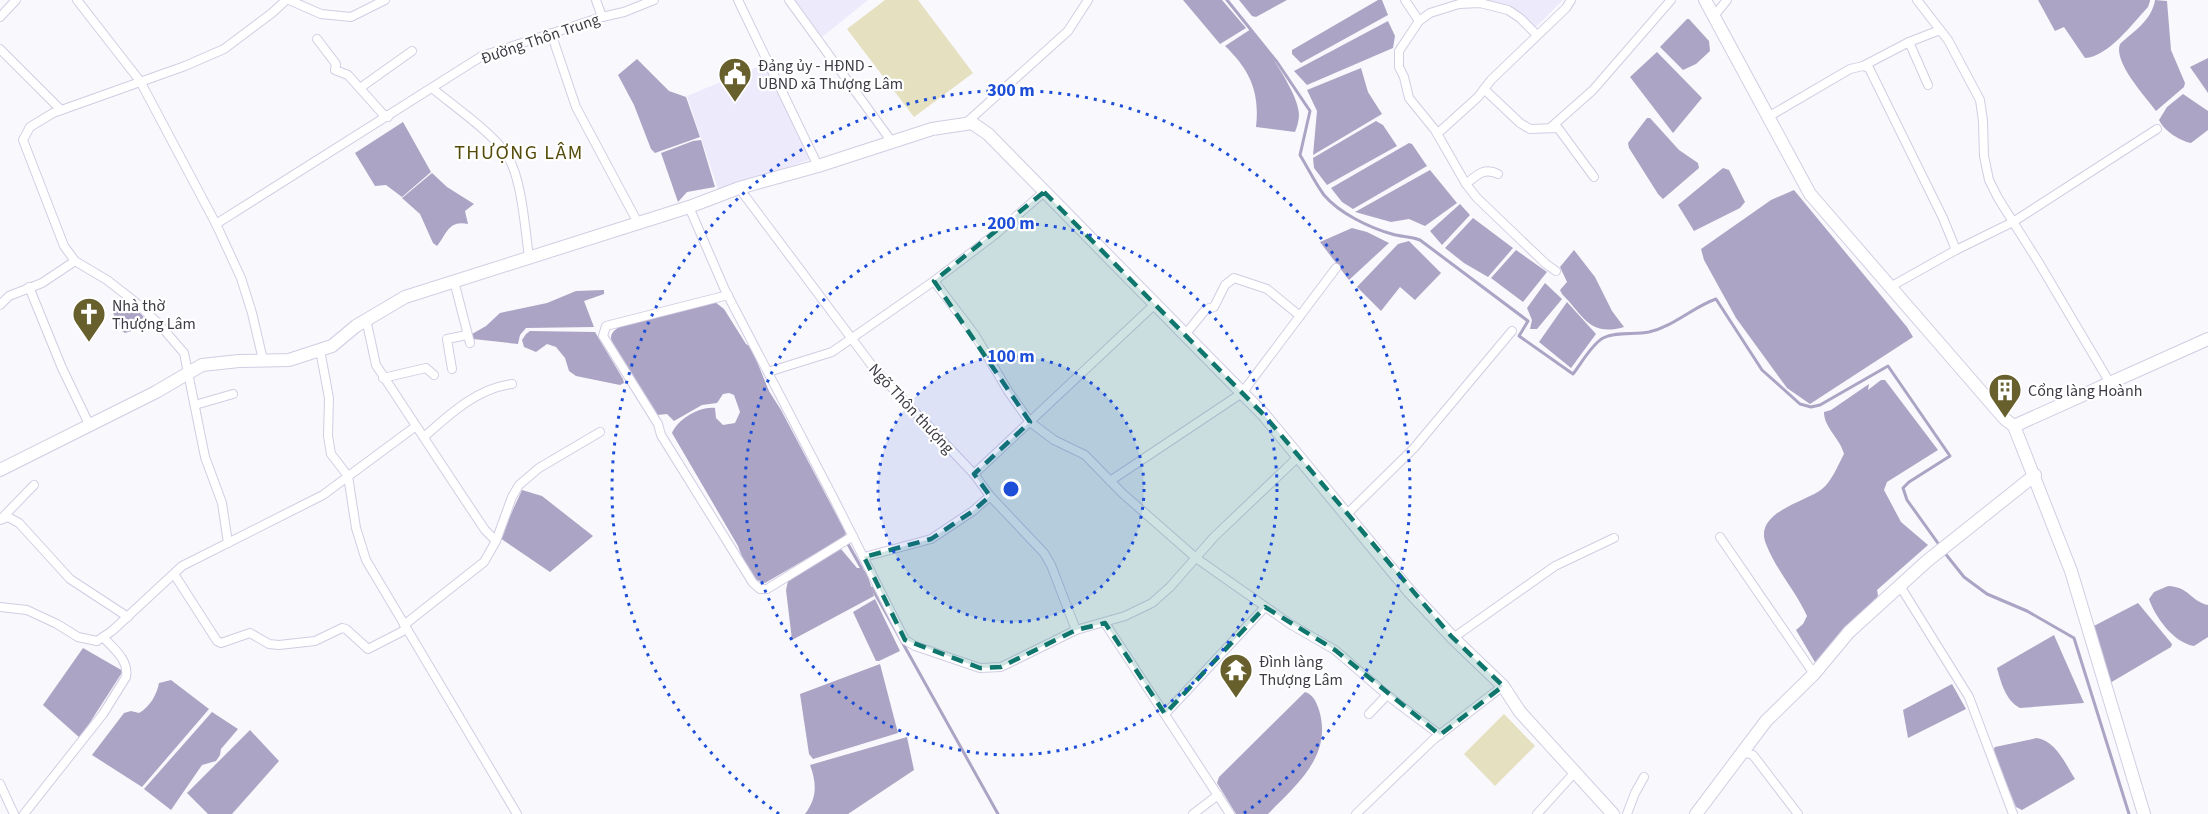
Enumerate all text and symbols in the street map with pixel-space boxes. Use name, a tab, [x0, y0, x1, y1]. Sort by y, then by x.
street label: Đường Thôn Trung	[478, 8, 603, 70]
place label: Đảng ủy - HĐND - UBND xã Thượng Lâm	[758, 55, 903, 95]
public building icon: Đảng ủy - HĐND - UBND xã Thượng Lâm	[717, 56, 753, 103]
text: 300 m	[987, 78, 1035, 103]
district label: THƯỢNG LÂM	[454, 139, 584, 167]
text: 200 m	[987, 211, 1035, 236]
place label: Nhà thờ Thượng Lâm	[112, 295, 196, 335]
church icon: Nhà thờ Thượng Lâm	[71, 296, 107, 343]
text: 100 m	[987, 344, 1035, 369]
street label: Ngõ Thôn thượng	[864, 359, 959, 459]
building icon: Cổng làng Hoành	[1987, 372, 2023, 419]
place label: Cổng làng Hoành	[2028, 380, 2142, 402]
centre of rings	[1001, 479, 1021, 499]
place label: Đình làng Thượng Lâm	[1259, 651, 1343, 691]
temple icon: Đình làng Thượng Lâm	[1218, 652, 1254, 699]

